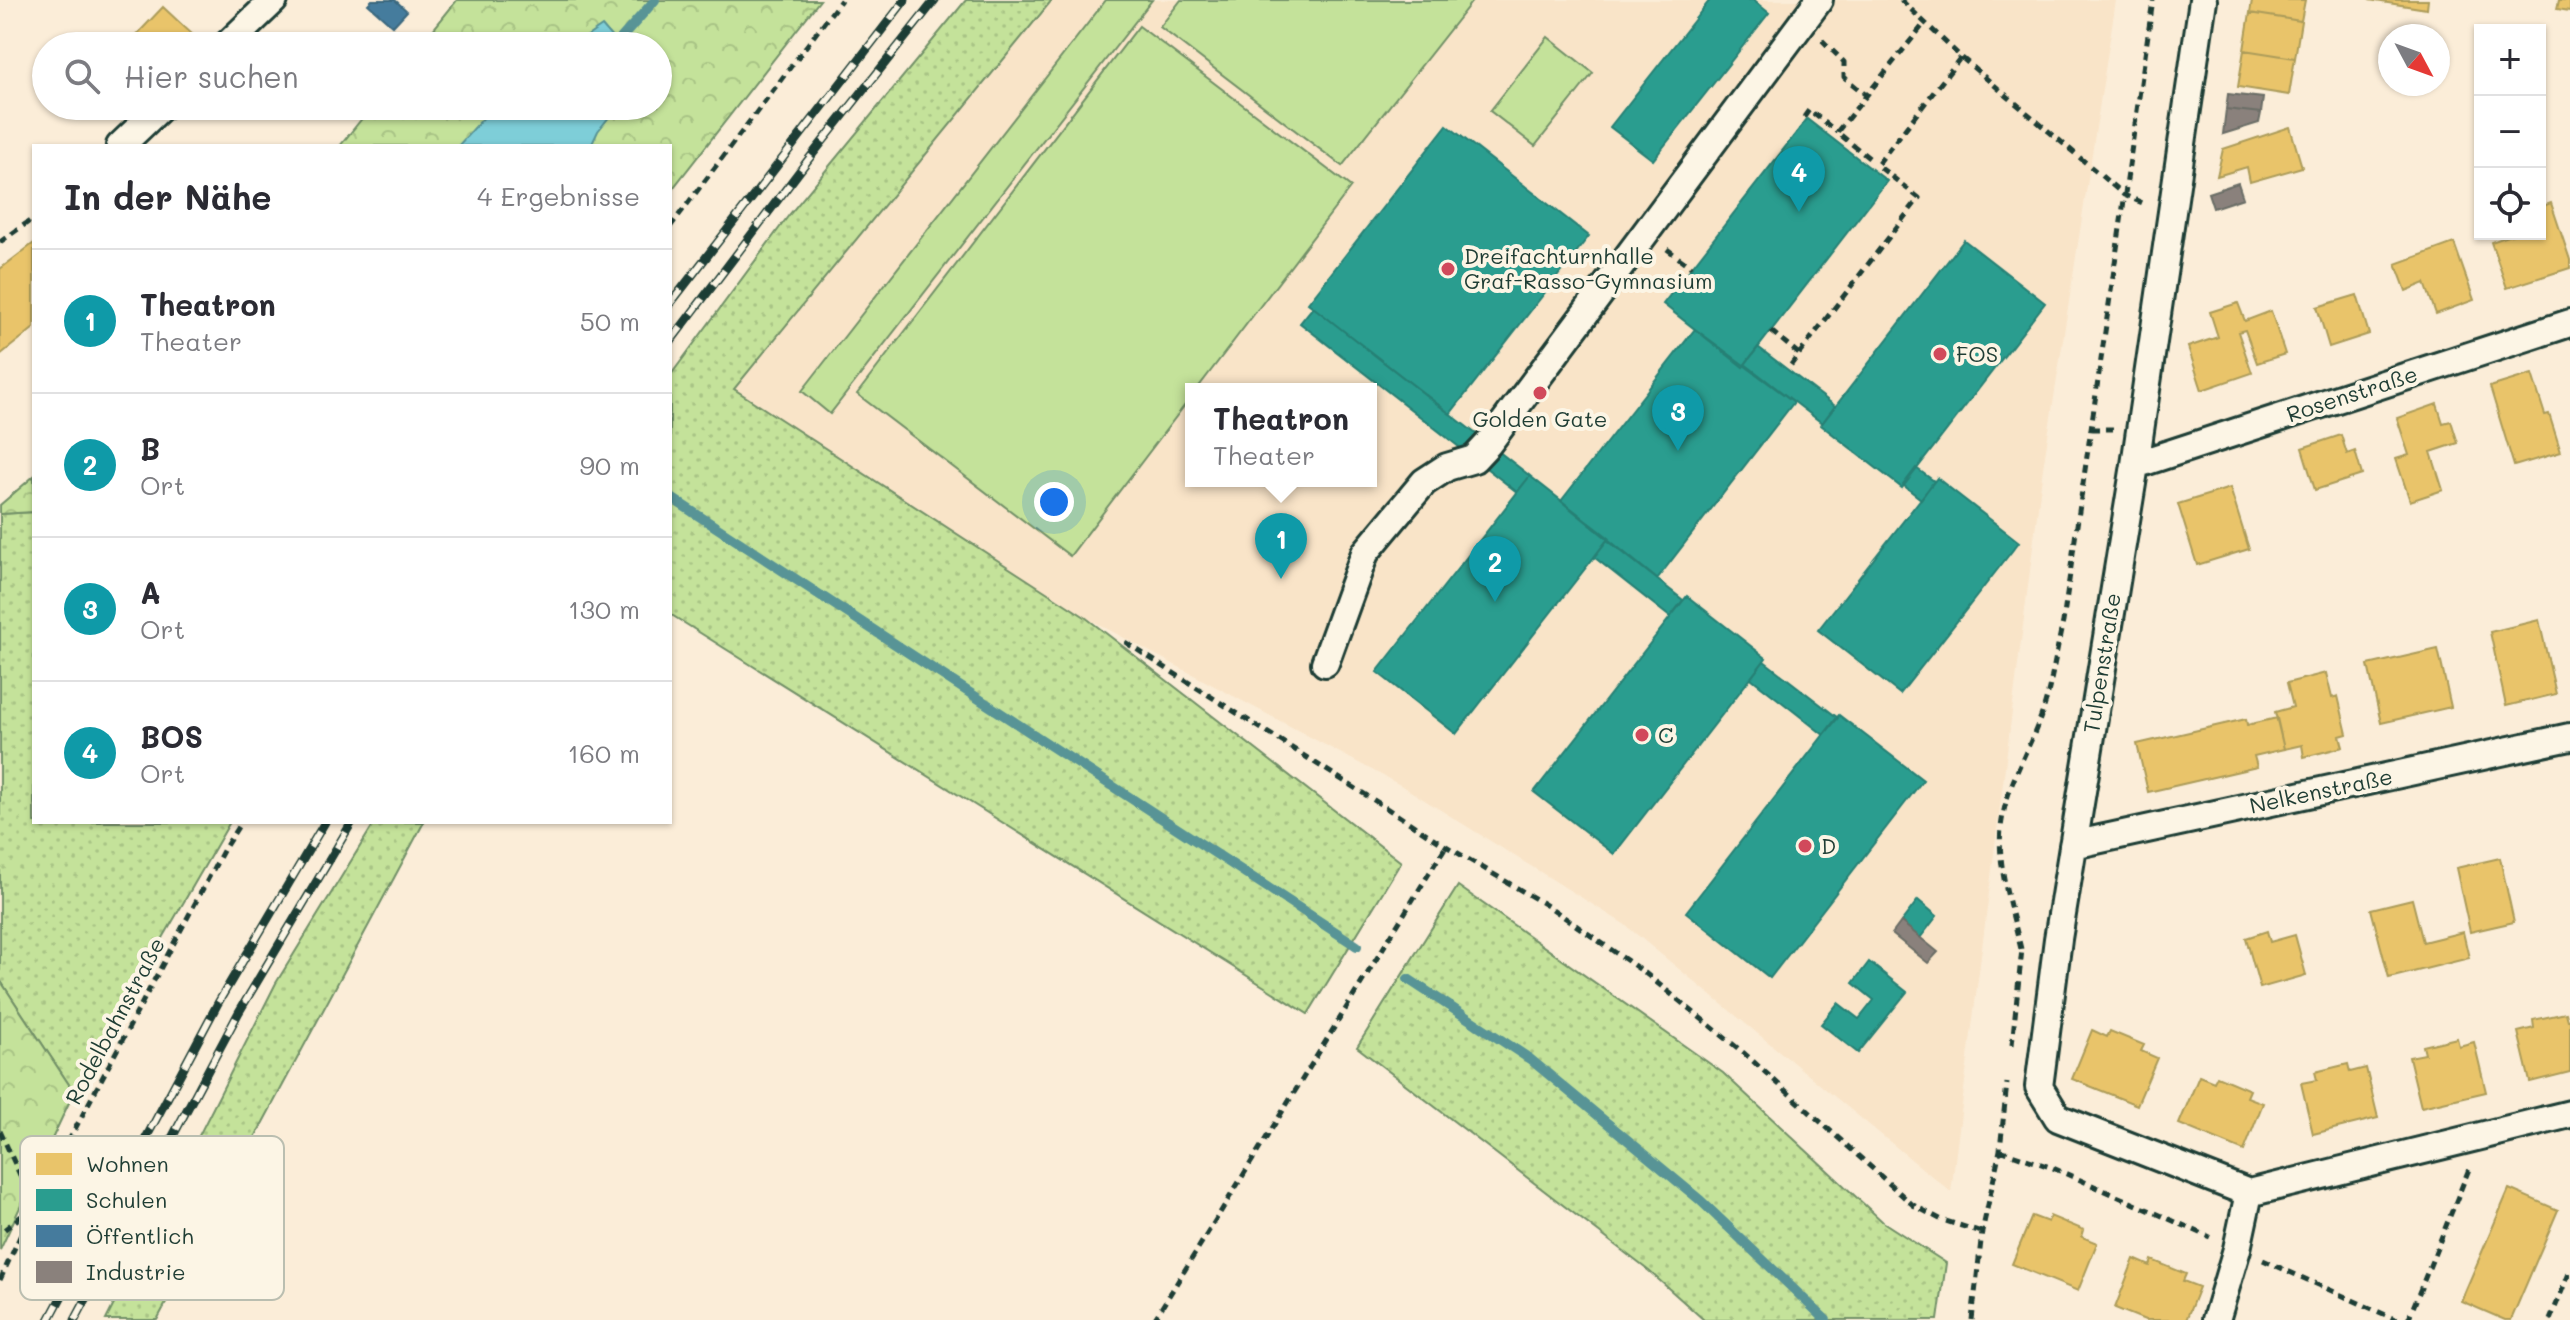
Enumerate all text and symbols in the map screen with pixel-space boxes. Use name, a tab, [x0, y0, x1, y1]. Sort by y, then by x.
north arrow	[2378, 24, 2450, 96]
map controls	[2474, 24, 2546, 240]
button: +	[2474, 24, 2546, 96]
search box	[32, 32, 672, 120]
icon: search	[60, 54, 104, 98]
text: Hier suchen	[124, 56, 299, 96]
button: −	[2474, 96, 2546, 168]
pin: 4	[1773, 146, 1825, 212]
button: locate	[2474, 168, 2546, 240]
text: In der Nähe	[64, 174, 272, 219]
text: 4 Ergebnisse	[477, 179, 640, 213]
place label: Dreifachturnhalle Graf-Rasso-Gymnasium	[1464, 241, 1713, 295]
marker: Dreifachturnhalle Graf-Rasso-Gymnasium	[1439, 260, 1457, 278]
text: Theatron	[140, 284, 276, 324]
text: 1	[84, 304, 96, 338]
text: 50 m	[580, 304, 640, 338]
text: Theater	[140, 324, 242, 358]
place label: FOS	[1956, 339, 1998, 368]
marker: FOS	[1931, 345, 1949, 363]
street label: Rosenstraße	[2283, 359, 2421, 428]
popup	[1185, 383, 1377, 487]
marker: Golden Gate	[1531, 384, 1549, 402]
pin: 3	[1652, 385, 1704, 451]
text: Theatron	[1213, 398, 1349, 438]
place label: Golden Gate	[1473, 404, 1607, 433]
text: B	[140, 428, 160, 468]
text: Theater	[1213, 438, 1315, 472]
text: 2	[83, 448, 97, 482]
text: 90 m	[580, 448, 640, 482]
text: Ort	[140, 468, 185, 502]
your location	[1034, 482, 1074, 522]
pin: 1	[1255, 513, 1307, 579]
pin: 2	[1469, 536, 1521, 602]
text: A	[140, 572, 161, 612]
street label: Tulpenstraße	[2076, 591, 2127, 735]
text: 3	[82, 592, 98, 626]
text: 130 m	[568, 592, 640, 626]
text: Ort	[140, 612, 185, 646]
text: BOS	[140, 716, 203, 756]
place label: C	[1658, 720, 1674, 749]
marker: C	[1633, 726, 1651, 744]
text: 4	[82, 736, 98, 770]
text: 160 m	[568, 736, 640, 770]
text: Ort	[140, 756, 185, 790]
street label: Nelkenstraße	[2247, 761, 2395, 820]
place label: D	[1821, 831, 1836, 860]
marker: D	[1796, 837, 1814, 855]
street label: Rodelbahnstraße	[58, 932, 171, 1109]
legend	[20, 1136, 284, 1300]
text: Wohnen	[86, 1149, 169, 1178]
text: Schulen	[86, 1185, 167, 1214]
text: Öffentlich	[86, 1221, 194, 1250]
text: Industrie	[86, 1257, 186, 1286]

